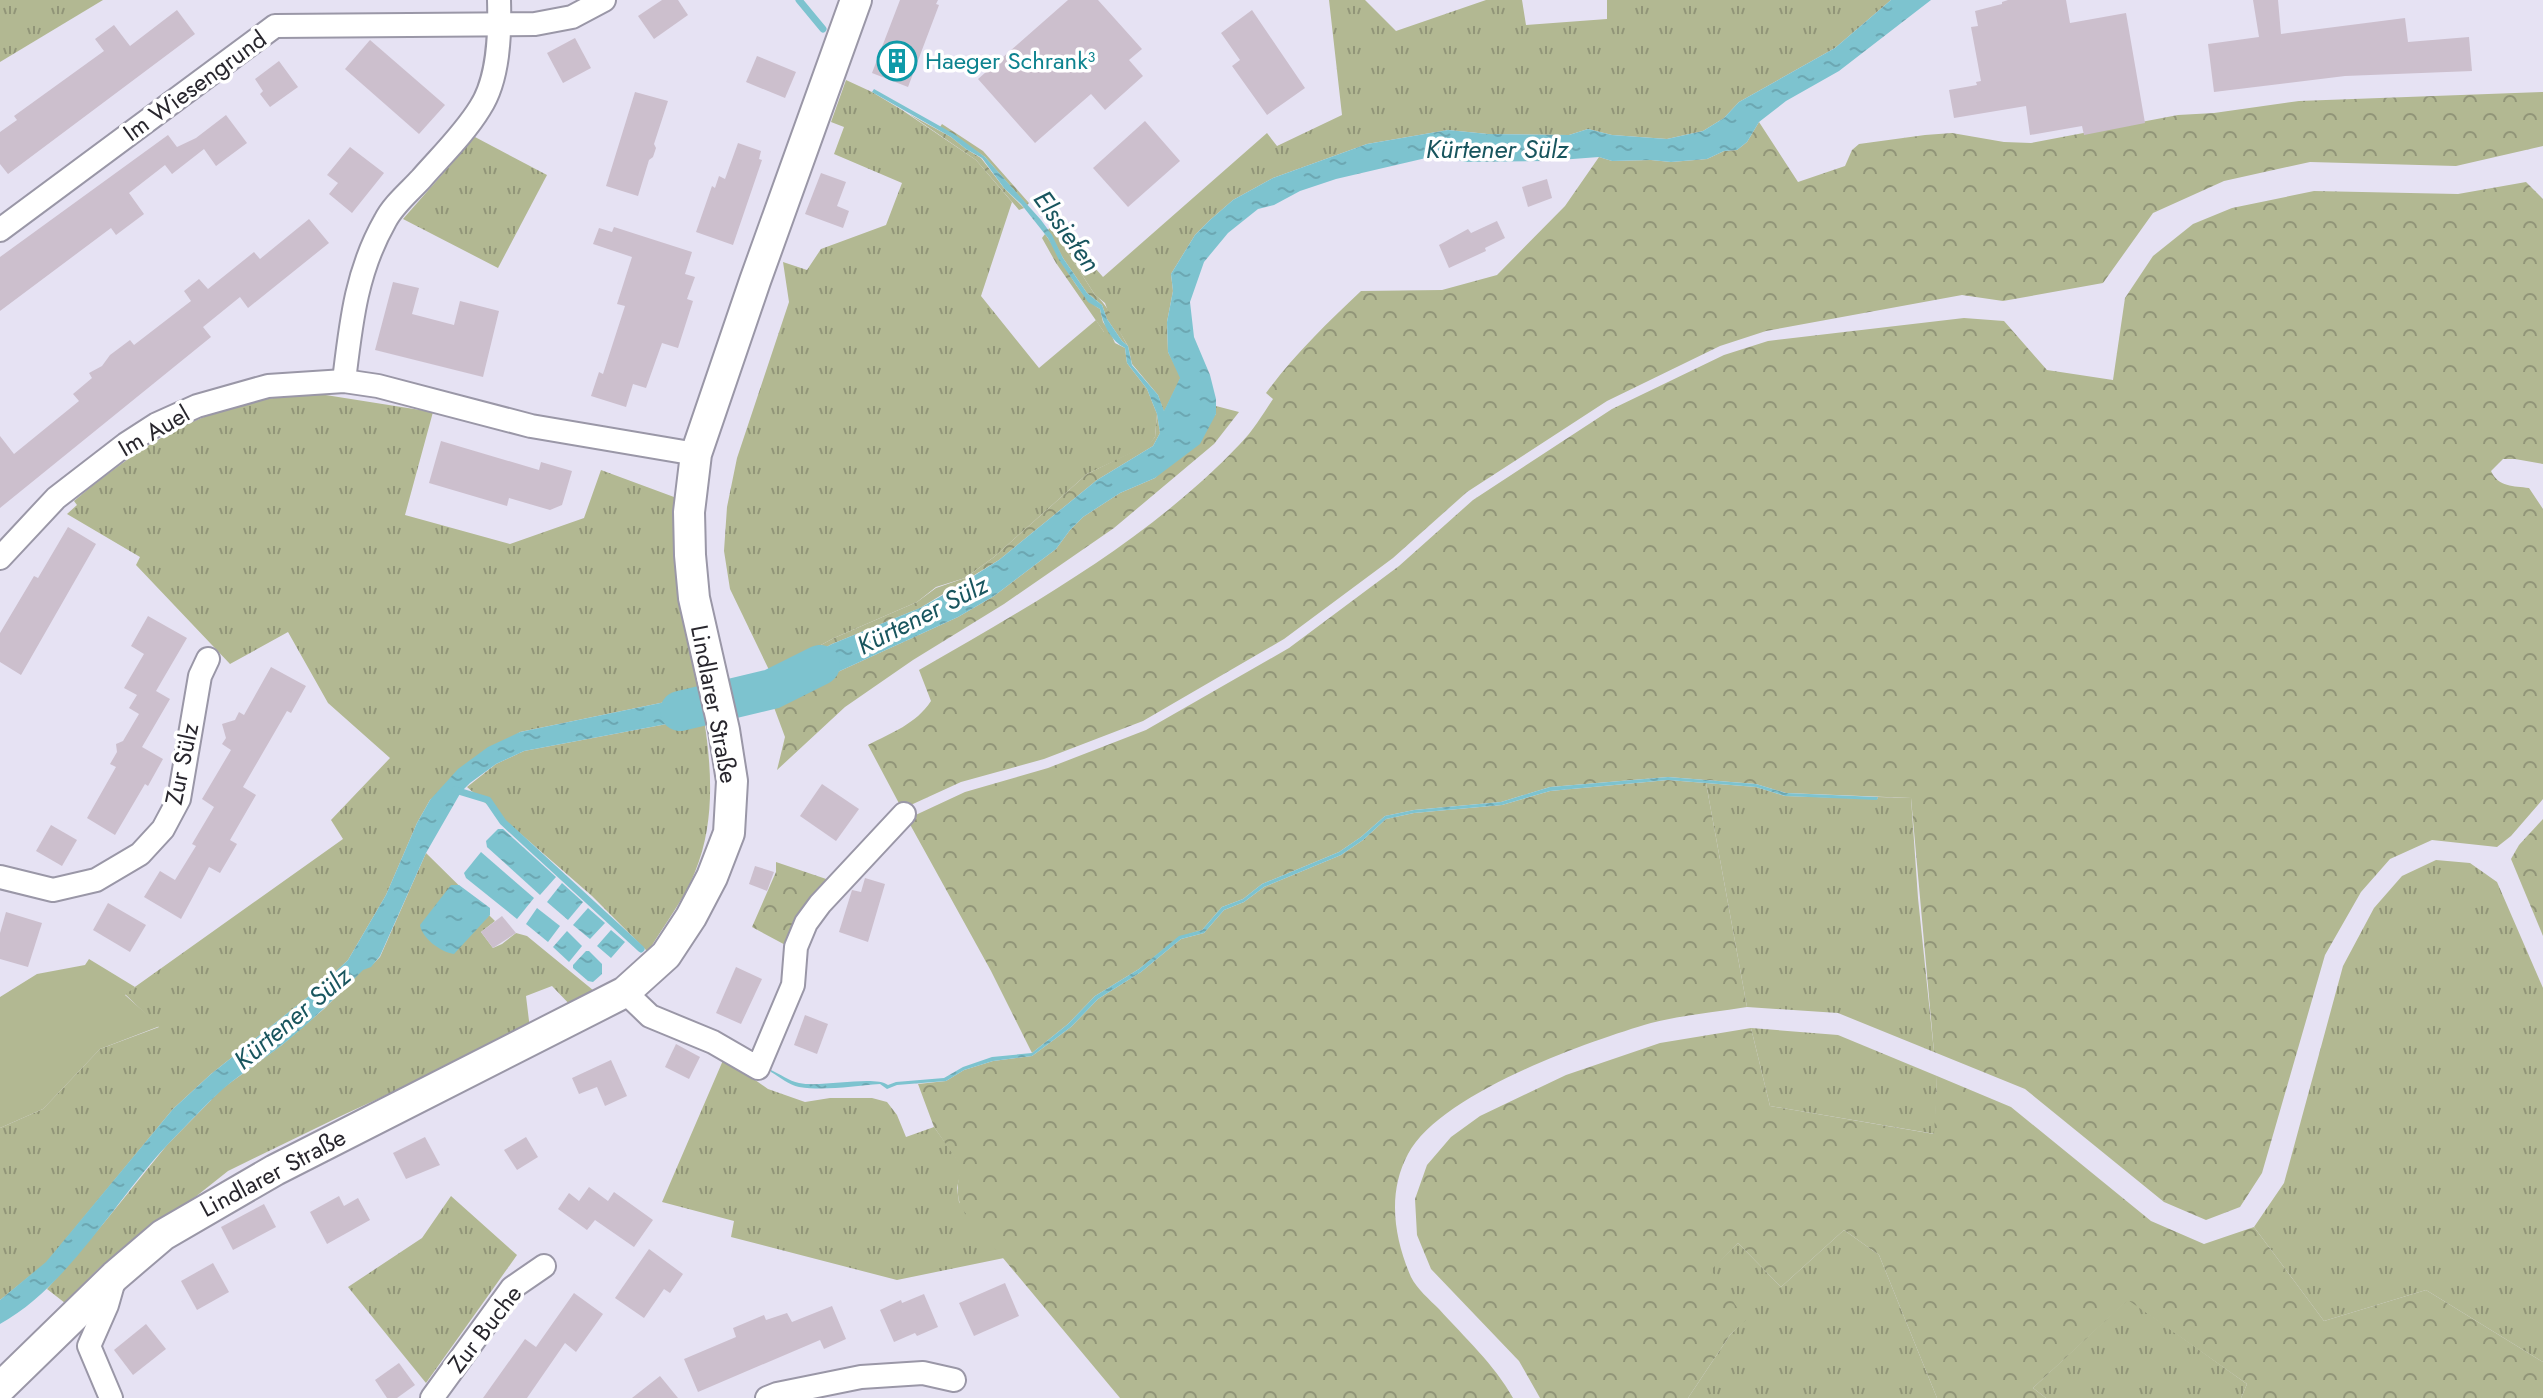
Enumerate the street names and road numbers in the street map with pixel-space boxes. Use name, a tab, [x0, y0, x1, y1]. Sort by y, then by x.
street label: Im Wiesengrund	[116, 22, 274, 150]
street label: Im Auel	[111, 396, 196, 465]
street label: Lindlarer Straße	[682, 622, 747, 786]
street label: Zur Sülz	[156, 720, 207, 808]
street label: Lindlarer Straße	[194, 1119, 352, 1226]
street label: Zur Buche	[439, 1277, 530, 1380]

